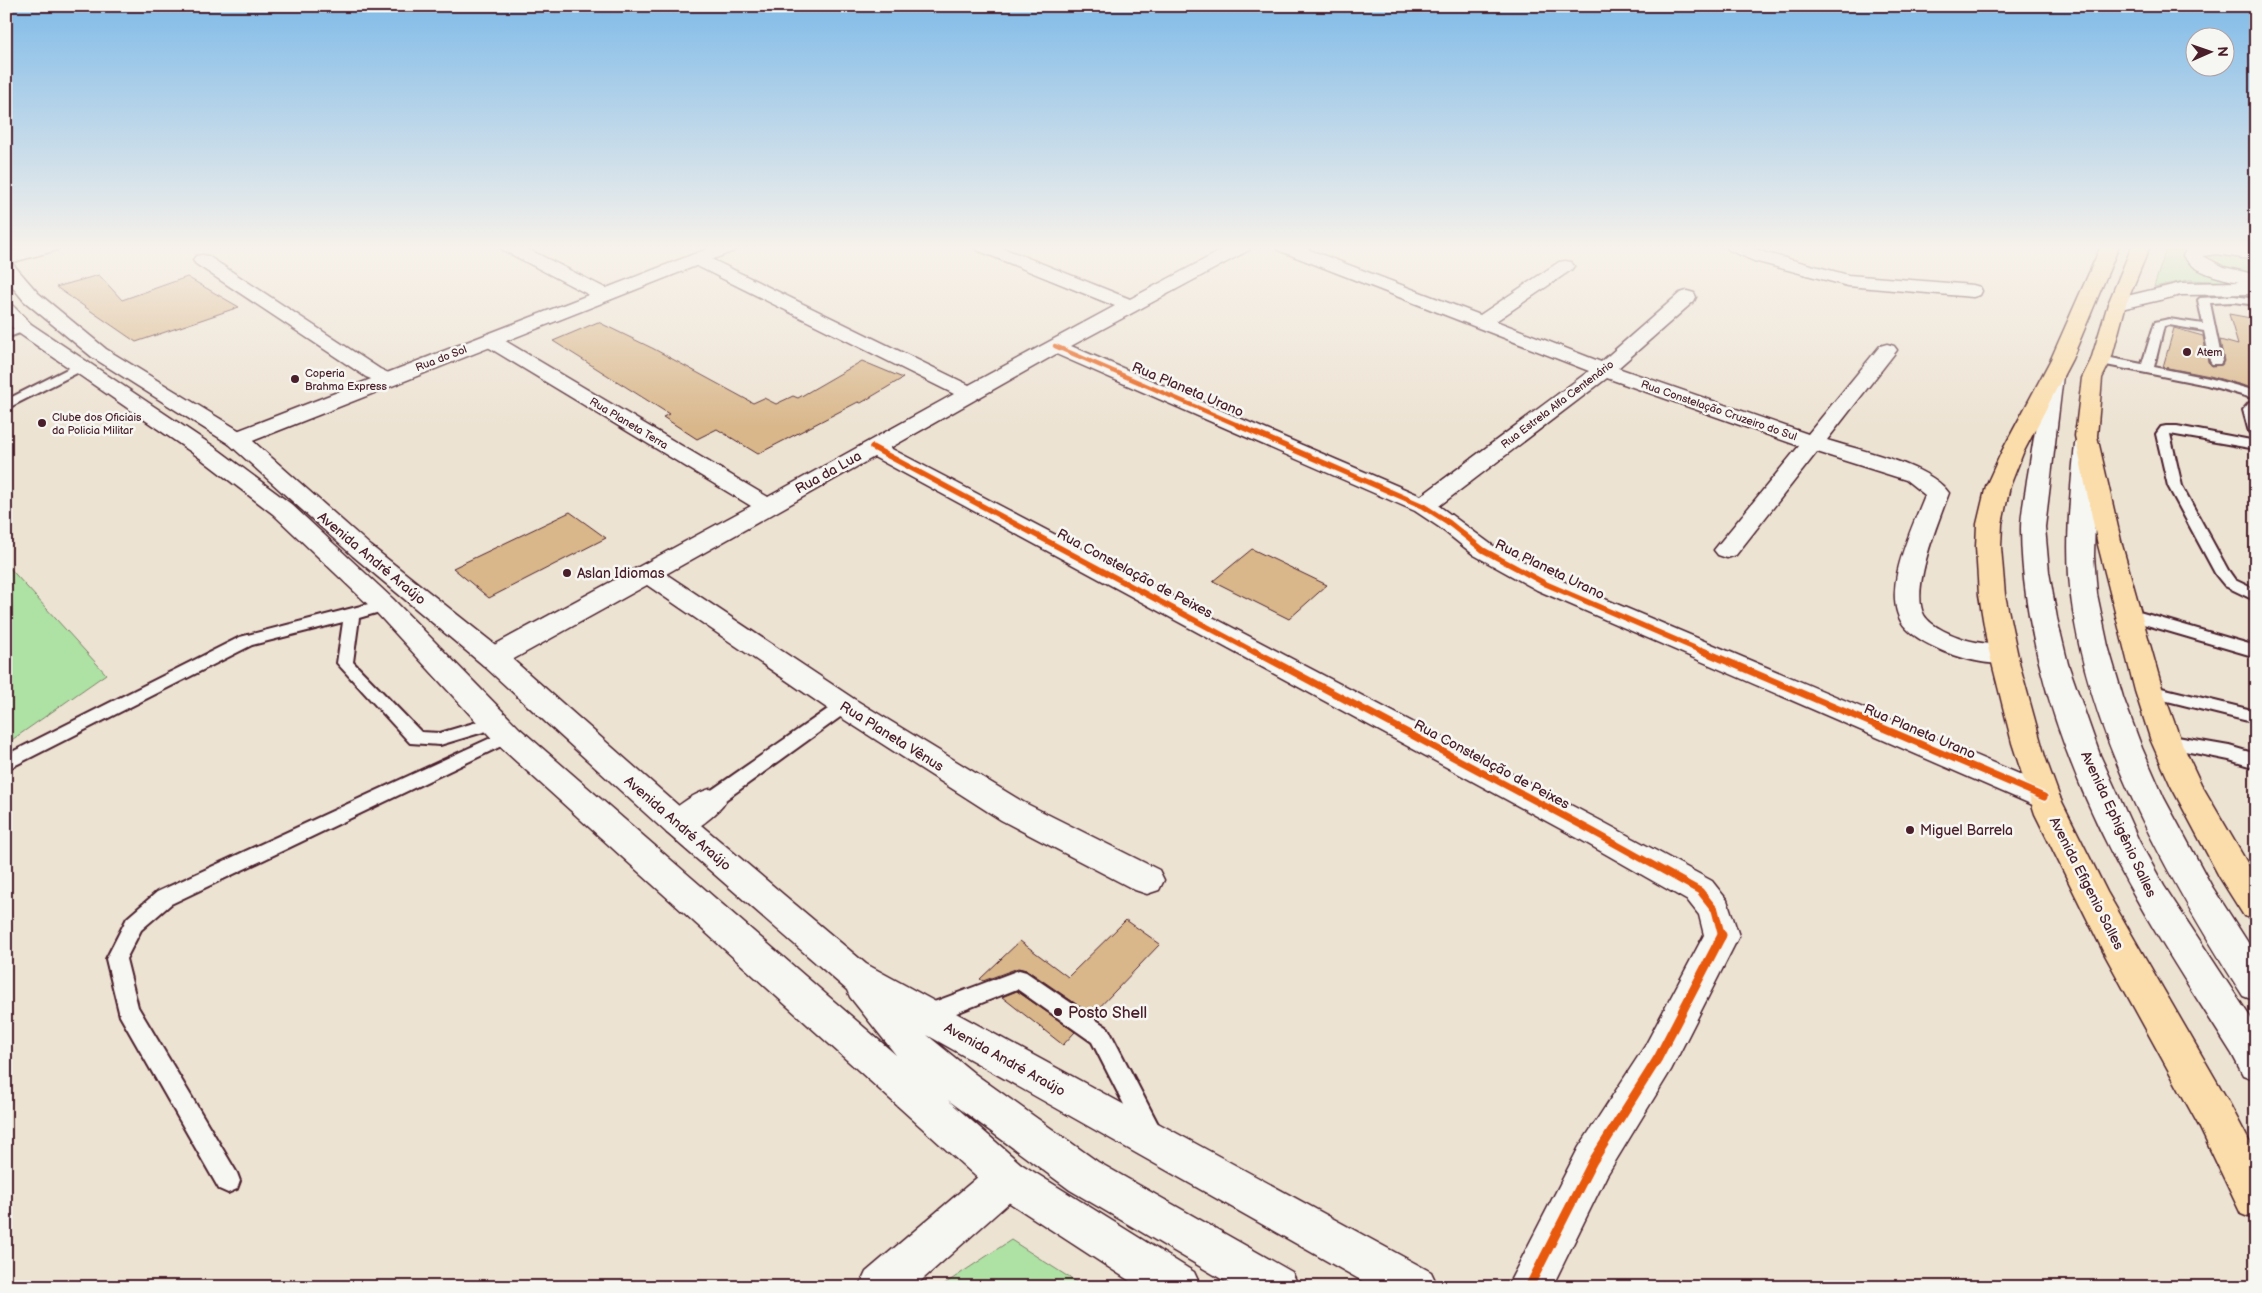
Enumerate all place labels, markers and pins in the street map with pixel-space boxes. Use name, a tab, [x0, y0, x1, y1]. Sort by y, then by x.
marker: Atem	[2181, 346, 2193, 358]
place label: Atem	[2197, 346, 2222, 359]
place label: Coperia Brahma Express	[305, 367, 387, 393]
marker: Coperia Brahma Express	[289, 373, 301, 385]
place label: Clube dos Oficiais da Policia Militar	[52, 411, 142, 437]
marker: Clube dos Oficiais da Policia Militar	[36, 417, 48, 429]
place label: Aslan Idiomas	[577, 565, 665, 582]
marker: Aslan Idiomas	[561, 567, 573, 579]
place label: Miguel Barrela	[1920, 822, 2013, 839]
marker: Miguel Barrela	[1904, 824, 1916, 836]
place label: Posto Shell	[1068, 1004, 1147, 1023]
marker: Posto Shell	[1052, 1006, 1064, 1018]

